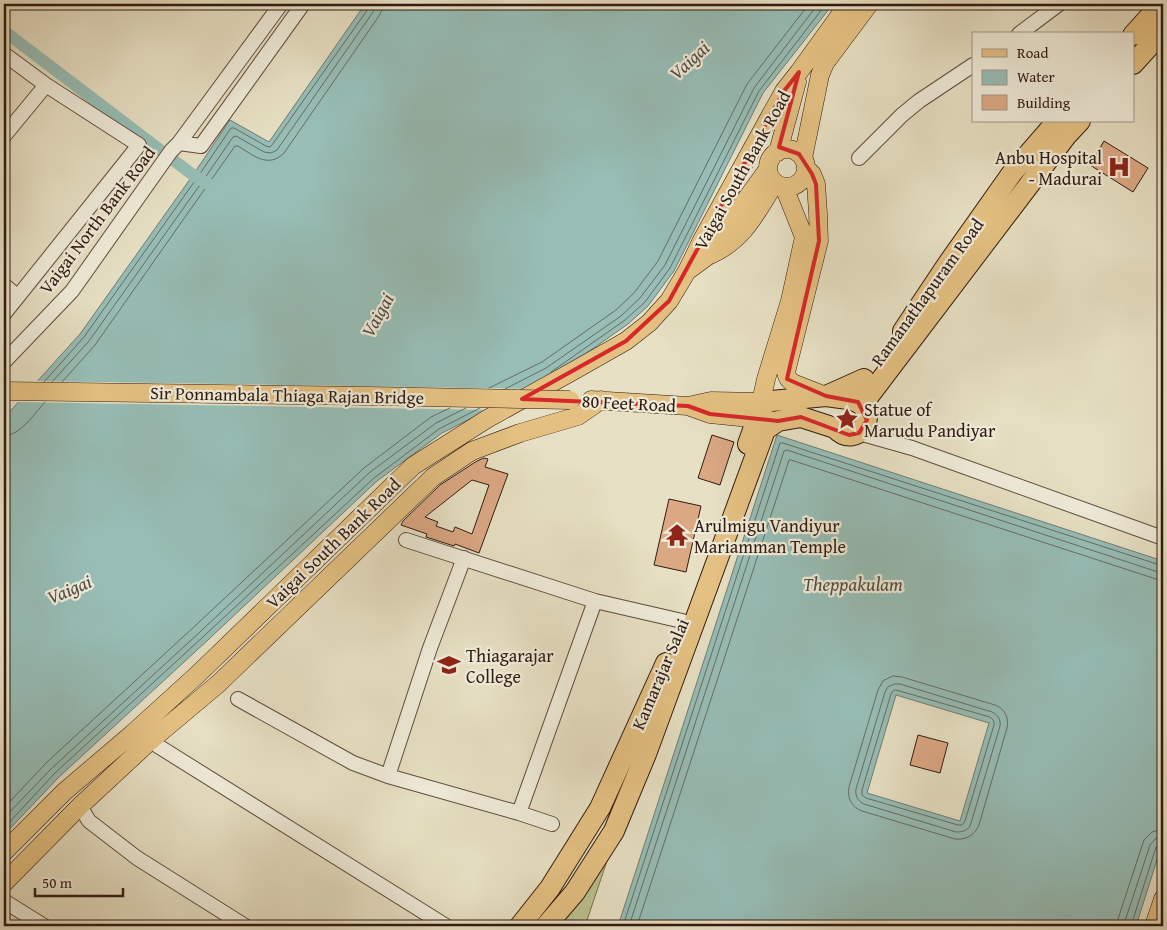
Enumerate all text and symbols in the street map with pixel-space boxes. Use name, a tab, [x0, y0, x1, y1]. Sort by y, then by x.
legend	[972, 32, 1134, 122]
water label: Vaigai	[662, 34, 716, 86]
text: Road	[1017, 42, 1048, 63]
text: Water	[1017, 66, 1055, 87]
street label: Vaigai South Bank Road	[687, 85, 797, 255]
text: Building	[1017, 92, 1071, 113]
street label: Vaigai North Bank Road	[32, 140, 162, 300]
place label: Anbu Hospital - Madurai	[995, 144, 1102, 192]
hospital icon: Anbu Hospital - Madurai	[1106, 154, 1132, 180]
street label: Ramanathapuram Road	[864, 212, 990, 372]
water label: Vaigai	[354, 288, 401, 342]
street label: Sir Ponnambala Thiaga Rajan Bridge	[150, 379, 424, 411]
street label: 80 Feet Road	[581, 387, 677, 419]
place label: Statue of Marudu Pandiyar	[864, 396, 996, 444]
place icon: Statue of Marudu Pandiyar	[834, 406, 860, 432]
street label: Vaigai South Bank Road	[259, 471, 407, 615]
place label: Arulmigu Vandiyur Mariamman Temple	[694, 512, 846, 560]
temple icon: Arulmigu Vandiyur Mariamman Temple	[664, 522, 690, 548]
water label: Vaigai	[42, 567, 96, 611]
water label: Theppakulam	[803, 570, 903, 598]
street label: Kamarajar Salai	[624, 614, 696, 734]
place label: Thiagarajar College	[466, 642, 554, 690]
school or university icon: Thiagarajar College	[436, 652, 462, 678]
scale bar	[35, 865, 122, 897]
text: 50 m	[42, 872, 73, 893]

